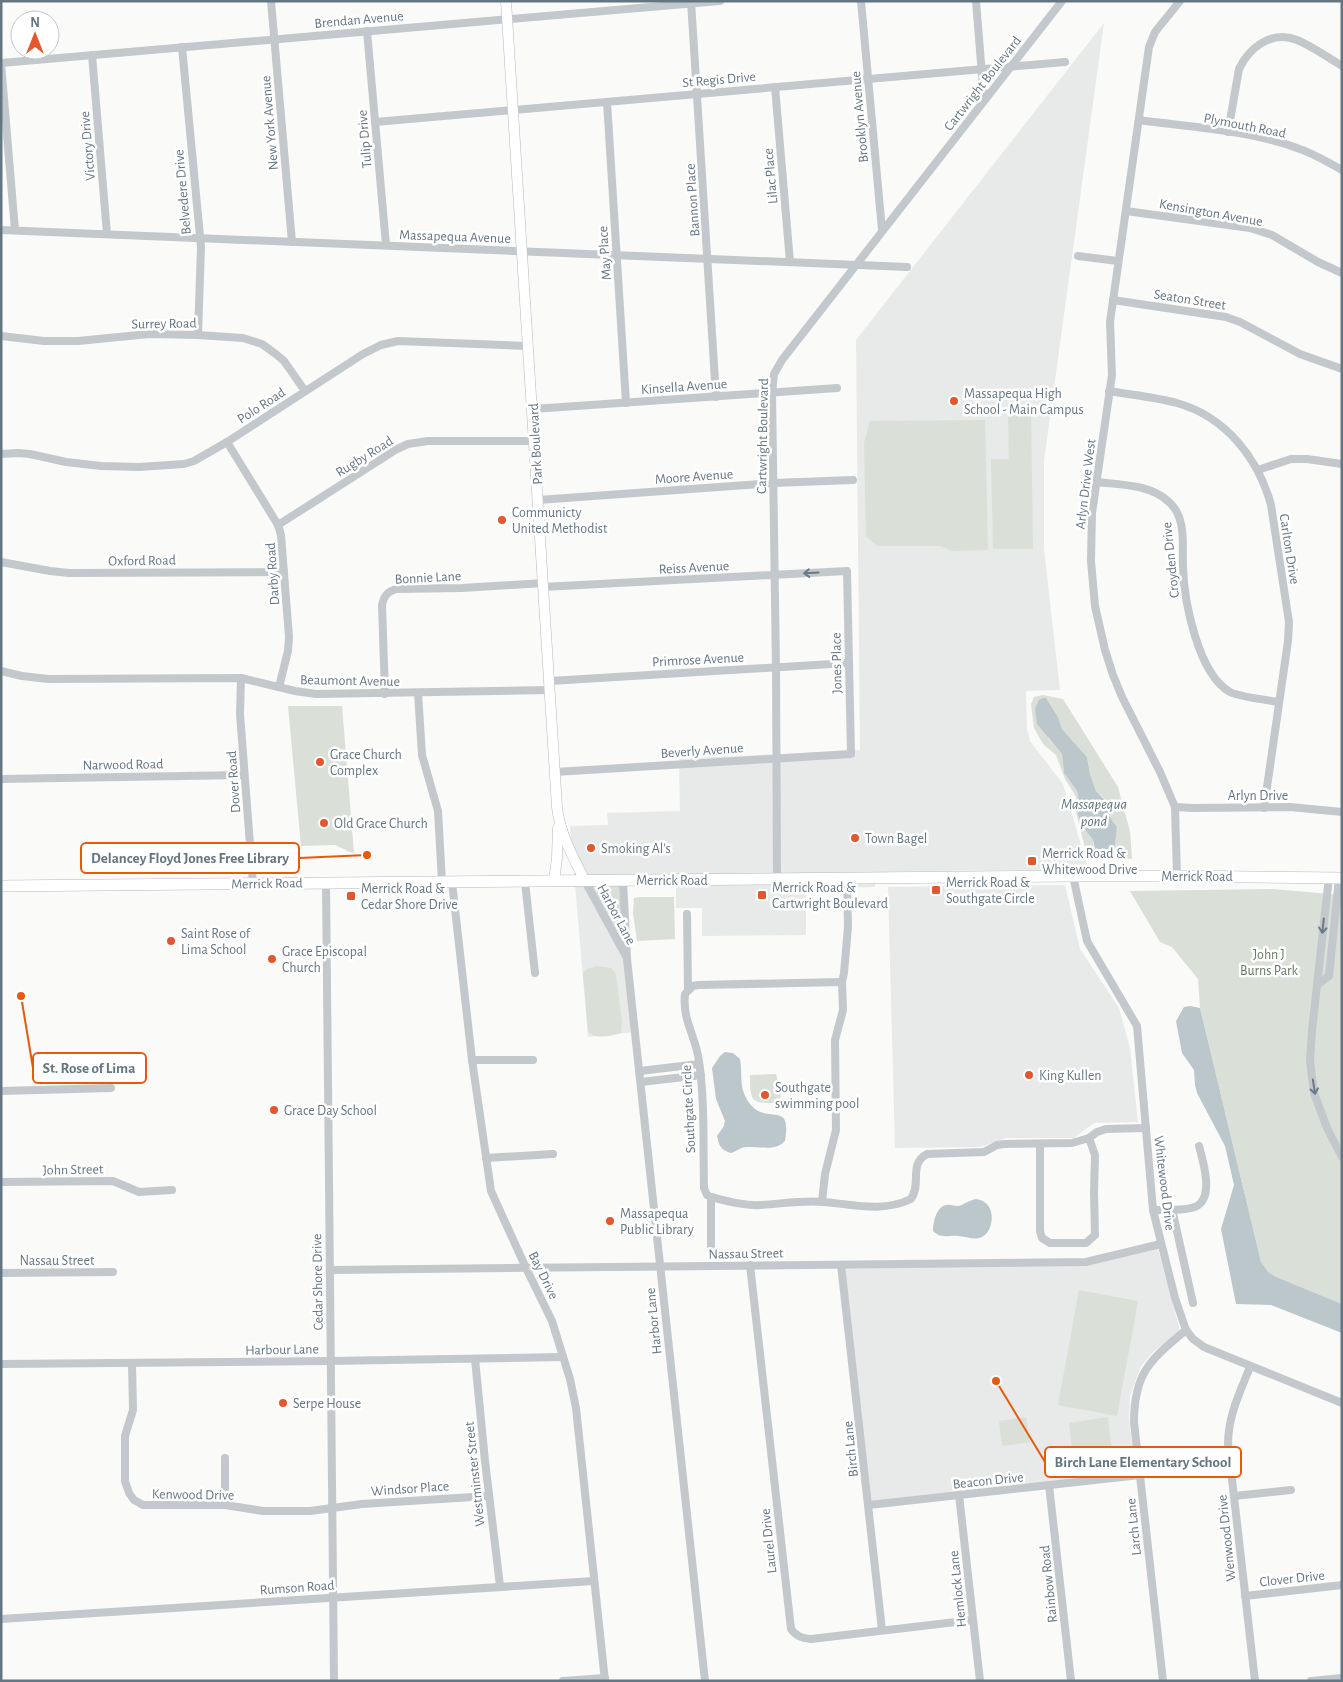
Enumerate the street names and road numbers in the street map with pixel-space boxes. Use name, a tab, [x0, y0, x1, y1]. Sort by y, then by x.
street label: Brendan Avenue	[314, 9, 404, 31]
street label: Cartwright Boulevard	[942, 34, 1024, 134]
street label: St Regis Drive	[682, 70, 756, 90]
street label: Brooklyn Avenue	[849, 71, 871, 163]
street label: New York Avenue	[259, 75, 281, 171]
street label: Tulip Drive	[355, 109, 375, 169]
street label: Victory Drive	[78, 111, 98, 181]
street label: Plymouth Road	[1202, 111, 1287, 141]
street label: Lilac Place	[762, 147, 780, 204]
street label: Belvedere Drive	[172, 149, 194, 235]
street label: Bannon Place	[683, 163, 703, 237]
street label: Kensington Avenue	[1158, 197, 1264, 229]
street label: May Place	[596, 225, 614, 281]
street label: Massapequa Avenue	[399, 228, 511, 246]
street label: Seaton Street	[1153, 287, 1227, 313]
street label: Surrey Road	[131, 316, 197, 332]
street label: Kinsella Avenue	[640, 377, 728, 397]
street label: Cartwright Boulevard	[755, 378, 771, 494]
street label: Polo Road	[235, 385, 288, 426]
street label: Park Boulevard	[527, 403, 545, 485]
street label: Rugby Road	[333, 434, 396, 480]
street label: Arlyn Drive West	[1074, 438, 1099, 530]
street label: Moore Avenue	[654, 467, 734, 487]
street label: Carlton Drive	[1277, 513, 1302, 585]
street label: Croyden Drive	[1160, 521, 1182, 599]
street label: Darby Road	[264, 542, 282, 606]
street label: Oxford Road	[108, 553, 176, 569]
street label: Reiss Avenue	[658, 559, 730, 577]
street label: Bonnie Lane	[395, 569, 462, 587]
street label: Jones Place	[829, 632, 845, 694]
street label: Primrose Avenue	[652, 651, 744, 669]
street label: Beaumont Avenue	[300, 673, 400, 689]
street label: Beverly Avenue	[660, 741, 744, 761]
street label: Dover Road	[225, 750, 243, 814]
street label: Narwood Road	[83, 757, 163, 773]
street label: Arlyn Drive	[1228, 789, 1288, 803]
street label: Merrick Road	[1161, 870, 1233, 884]
street label: Merrick Road	[636, 874, 708, 888]
street label: Merrick Road	[231, 876, 303, 892]
street label: Harbor Lane	[594, 882, 638, 947]
street label: Southgate Circle	[680, 1064, 698, 1154]
street label: Whitewood Drive	[1151, 1135, 1177, 1231]
street label: John Street	[43, 1162, 104, 1178]
street label: Cedar Shore Drive	[310, 1233, 326, 1330]
street label: Nassau Street	[708, 1246, 784, 1262]
street label: Bay Drive	[526, 1249, 561, 1302]
street label: Nassau Street	[20, 1254, 95, 1268]
street label: Harbor Lane	[644, 1287, 664, 1355]
street label: Harbour Lane	[245, 1342, 319, 1358]
street label: Westminster Street	[462, 1420, 487, 1527]
street label: Birch Lane	[841, 1420, 861, 1478]
street label: Beacon Drive	[952, 1470, 1024, 1492]
street label: Windsor Place	[371, 1479, 450, 1499]
street label: Kenwood Drive	[152, 1487, 234, 1503]
street label: Wenwood Drive	[1215, 1494, 1239, 1582]
street label: Larch Lane	[1124, 1498, 1144, 1556]
street label: Laurel Drive	[759, 1508, 779, 1574]
street label: Rainbow Road	[1038, 1544, 1060, 1623]
street label: Hemlock Lane	[947, 1550, 969, 1628]
street label: Clover Drive	[1259, 1569, 1325, 1589]
street label: Rumson Road	[259, 1578, 335, 1598]

